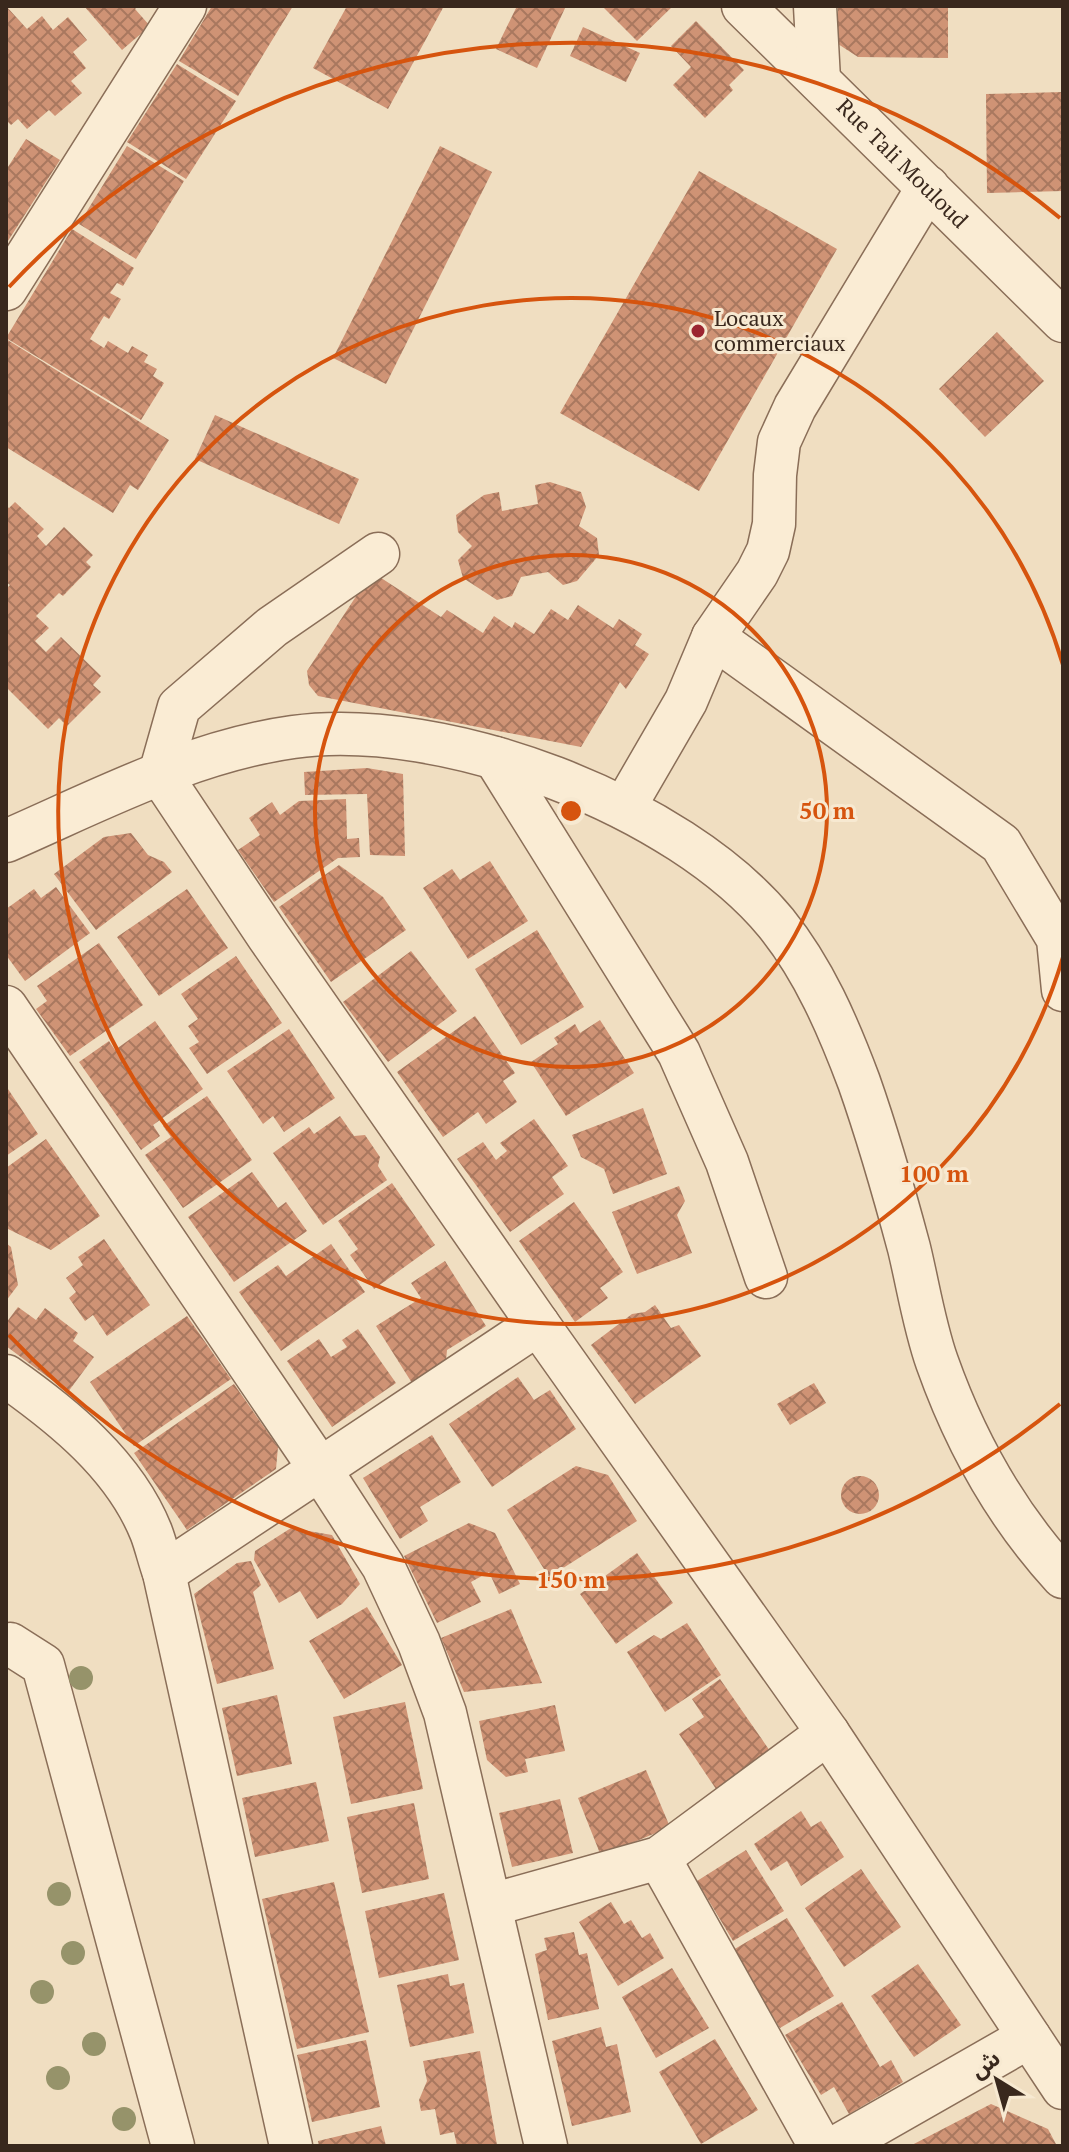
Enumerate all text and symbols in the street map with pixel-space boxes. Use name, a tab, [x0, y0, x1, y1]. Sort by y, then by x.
street label: Rue Tali Mouloud	[831, 92, 975, 234]
place label: Locaux commerciaux	[714, 303, 846, 357]
marker: Locaux commerciaux	[689, 322, 707, 340]
text: 50 m	[799, 794, 855, 826]
centre of rings	[557, 797, 585, 825]
text: 100 m	[899, 1157, 969, 1189]
text: 150 m	[536, 1563, 606, 1595]
north arrow	[957, 2040, 1037, 2120]
text: ش	[964, 2043, 1005, 2084]

